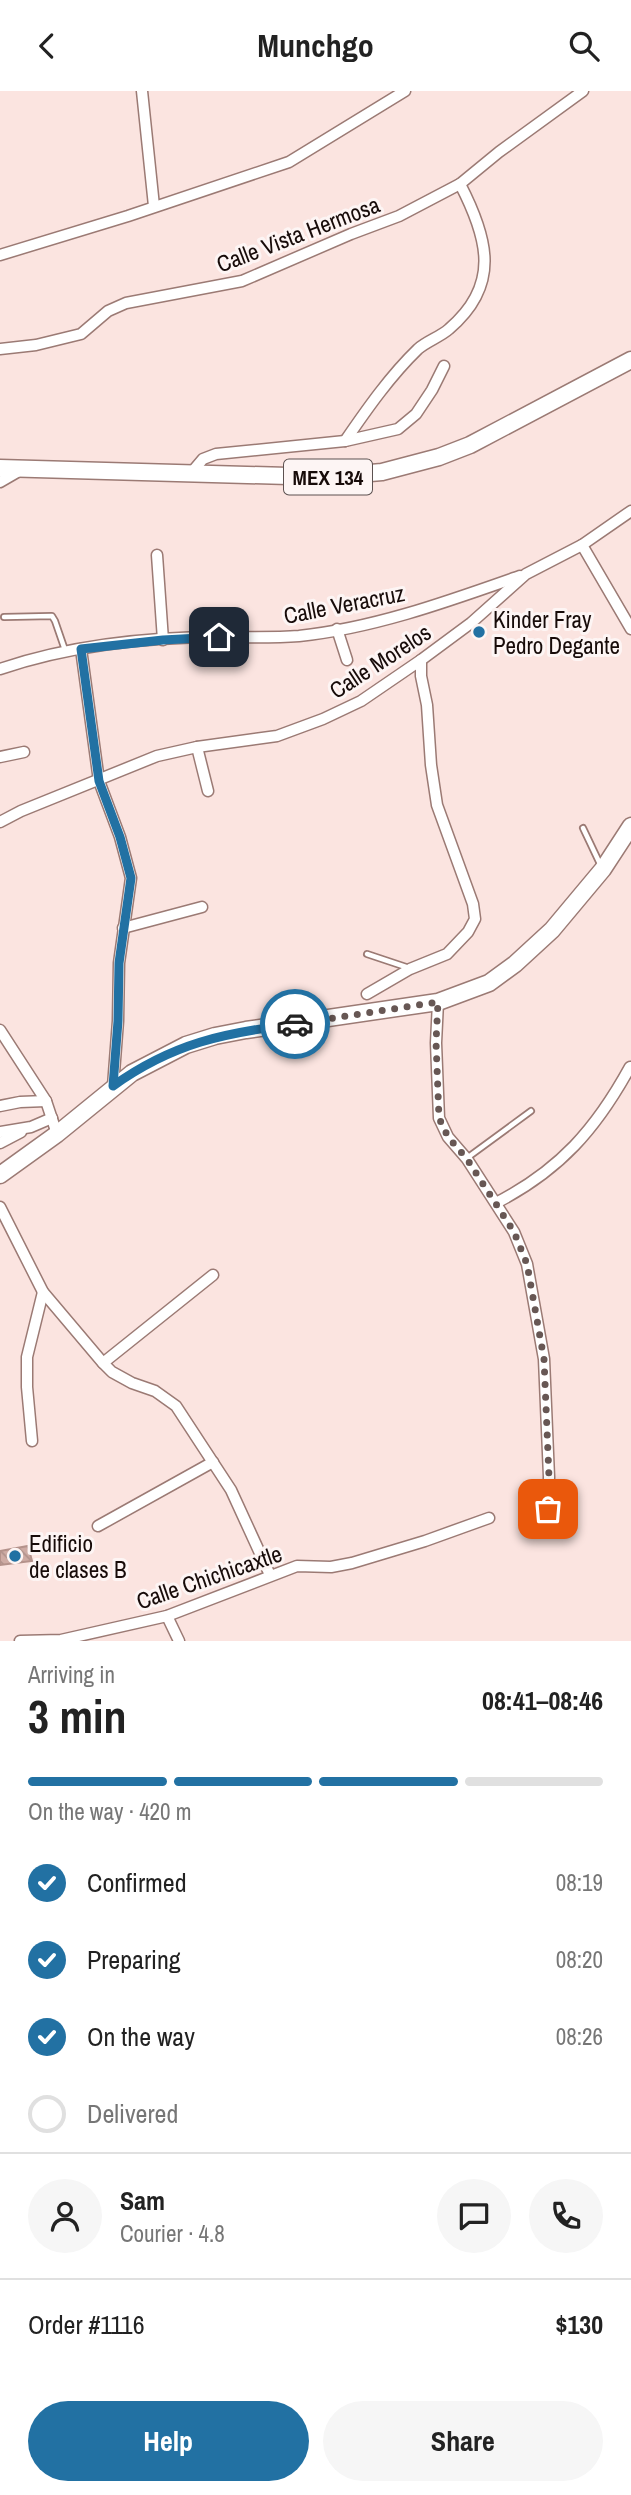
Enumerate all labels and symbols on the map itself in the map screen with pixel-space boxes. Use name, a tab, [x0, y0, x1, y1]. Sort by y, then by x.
street label: Calle Vista Hermosa	[212, 188, 385, 279]
road number: MEX 134	[284, 459, 372, 495]
street label: Calle Veracruz	[281, 577, 407, 631]
place label: Kinder Fray Pedro Degante	[493, 604, 620, 661]
pin	[189, 607, 249, 667]
street label: Calle Morelos	[323, 617, 437, 705]
marker: Kinder Fray Pedro Degante	[471, 624, 487, 640]
courier	[260, 989, 330, 1059]
pin	[518, 1479, 578, 1539]
place label: Edificio de clases B	[29, 1528, 127, 1585]
street label: Calle Chichicaxtle	[132, 1538, 286, 1616]
marker: Edificio de clases B	[7, 1548, 23, 1564]

